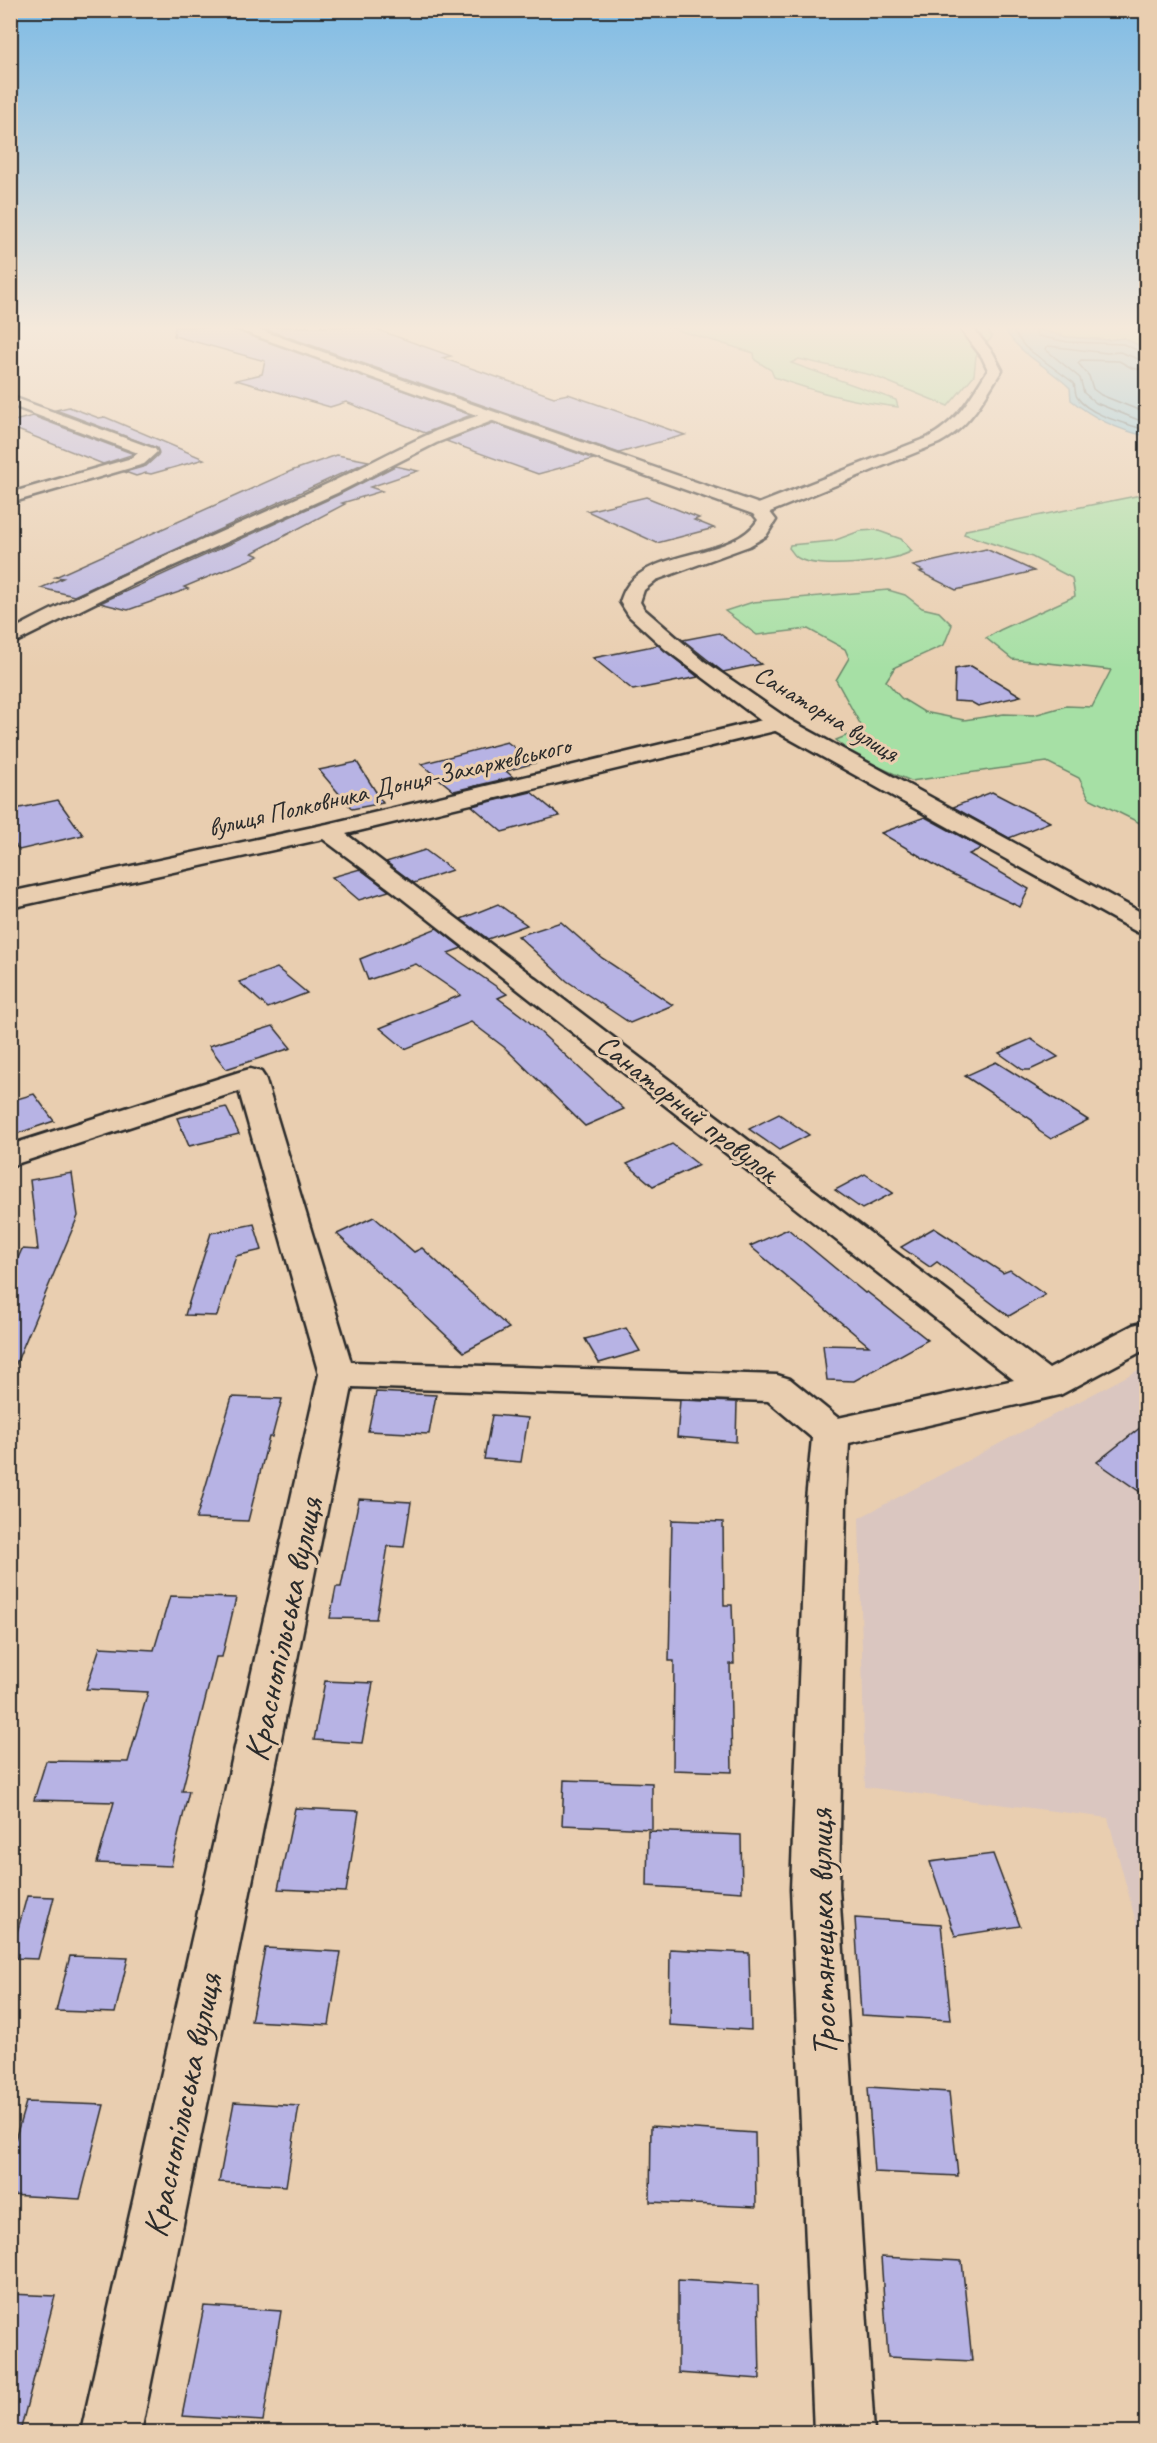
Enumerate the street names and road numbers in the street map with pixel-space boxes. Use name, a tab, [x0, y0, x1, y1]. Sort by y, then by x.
street label: Санаторна вулиця	[749, 657, 906, 770]
street label: вулиця Полковника Донця-Захаржевського	[205, 728, 576, 844]
street label: Санаторний провулок	[589, 1025, 788, 1192]
street label: Краснопільська вулиця	[233, 1491, 334, 1765]
street label: Тростянецька вулиця	[797, 1807, 847, 2057]
street label: Краснопільська вулиця	[132, 1967, 233, 2241]

